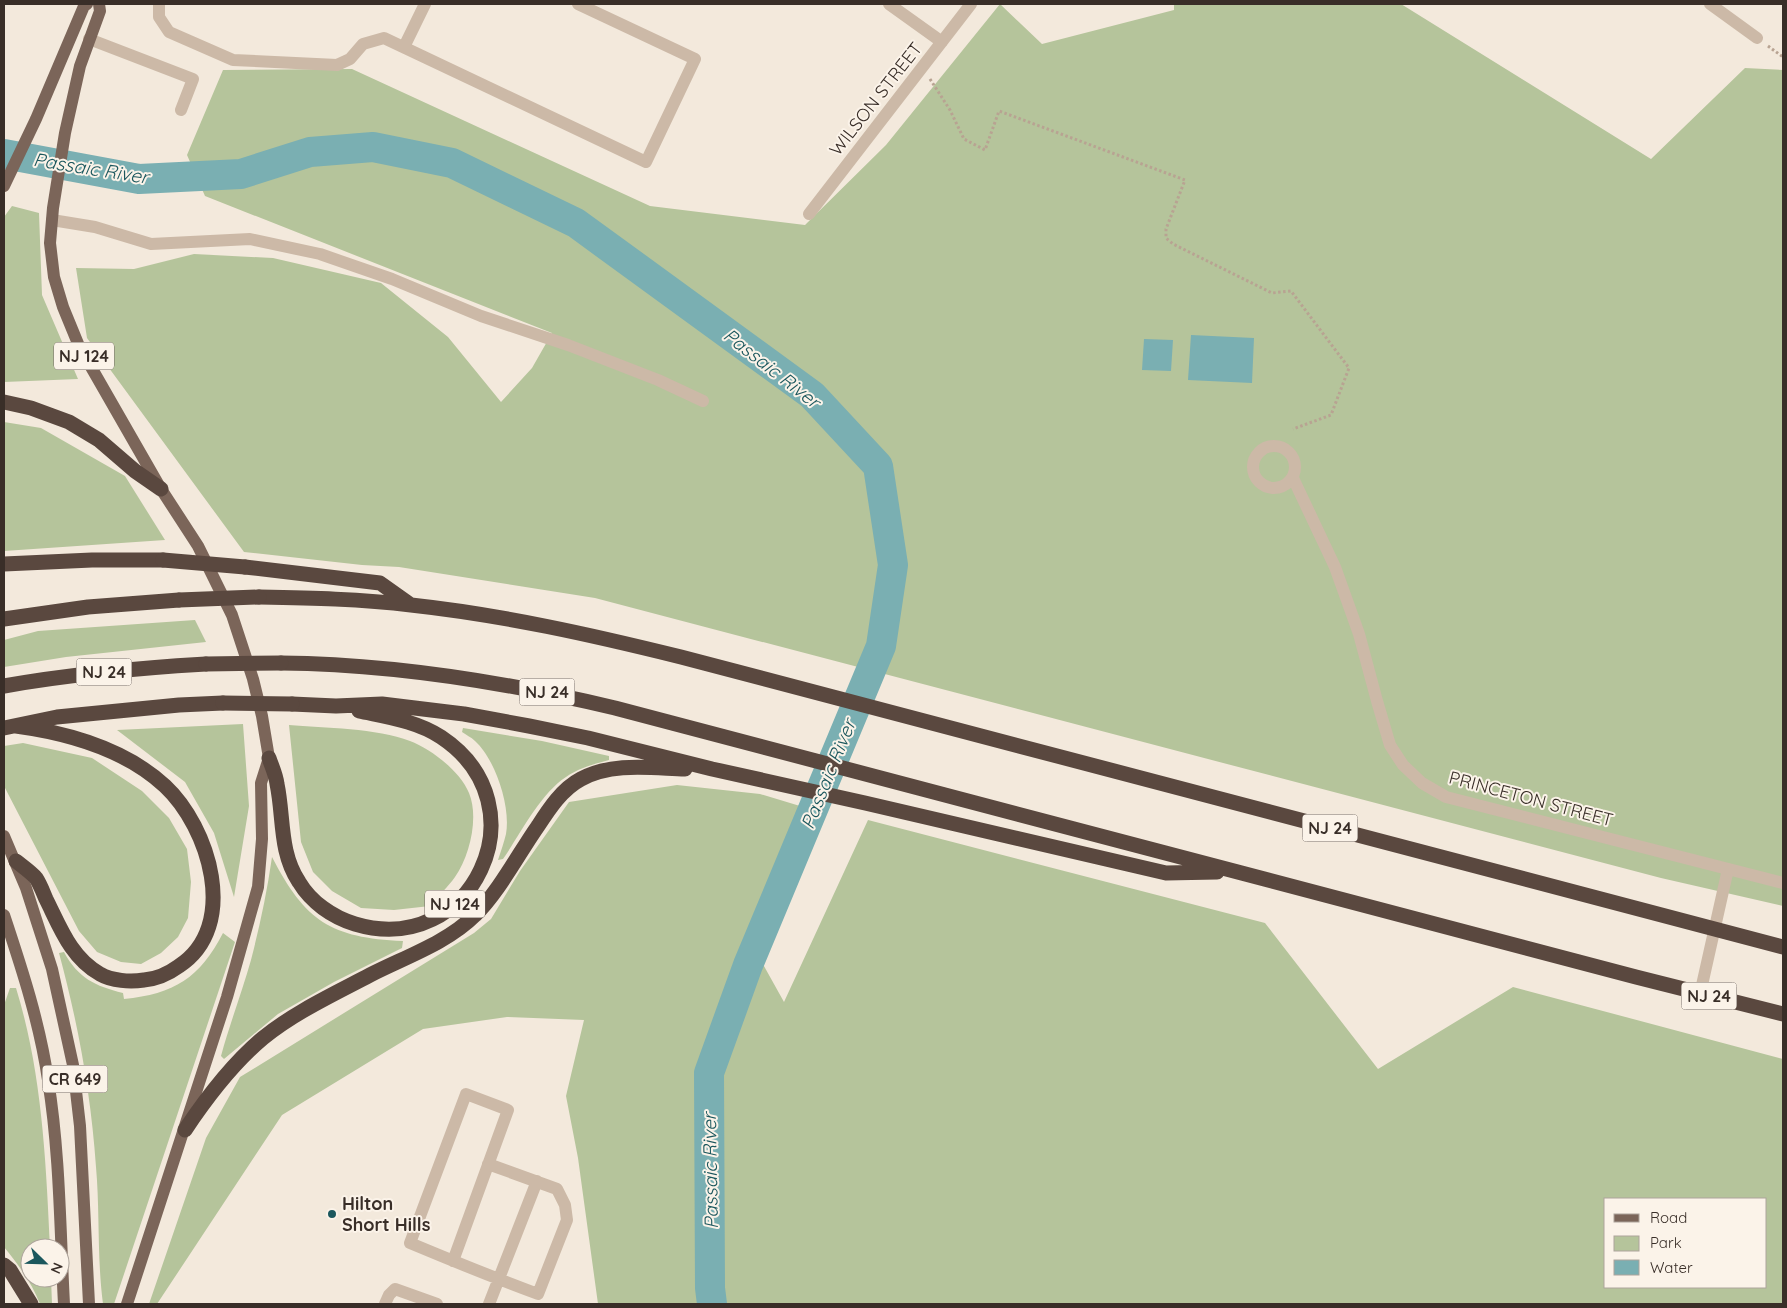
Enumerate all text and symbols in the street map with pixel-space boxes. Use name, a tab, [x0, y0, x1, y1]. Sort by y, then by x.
street label: WILSON STREET	[824, 37, 927, 160]
water label: Passaic River	[32, 147, 153, 189]
water label: Passaic River	[719, 323, 827, 415]
road number: NJ 124	[54, 342, 114, 370]
road number: NJ 24	[76, 659, 132, 686]
road number: NJ 24	[520, 679, 574, 706]
water label: Passaic River	[795, 713, 862, 832]
street label: PRINCETON STREET	[1447, 766, 1616, 832]
road number: NJ 24	[1302, 814, 1358, 841]
road number: NJ 124	[425, 891, 485, 918]
road number: NJ 24	[1682, 982, 1736, 1009]
road number: CR 649	[42, 1066, 108, 1092]
water label: Passaic River	[697, 1110, 723, 1229]
place label: Hilton Short Hills	[342, 1192, 431, 1236]
legend	[1604, 1198, 1767, 1288]
marker: Hilton Short Hills	[326, 1208, 338, 1220]
text: Road	[1650, 1208, 1687, 1227]
text: Park	[1650, 1233, 1682, 1252]
north arrow	[20, 1238, 70, 1288]
text: Water	[1650, 1258, 1693, 1277]
text: N	[47, 1260, 67, 1276]

